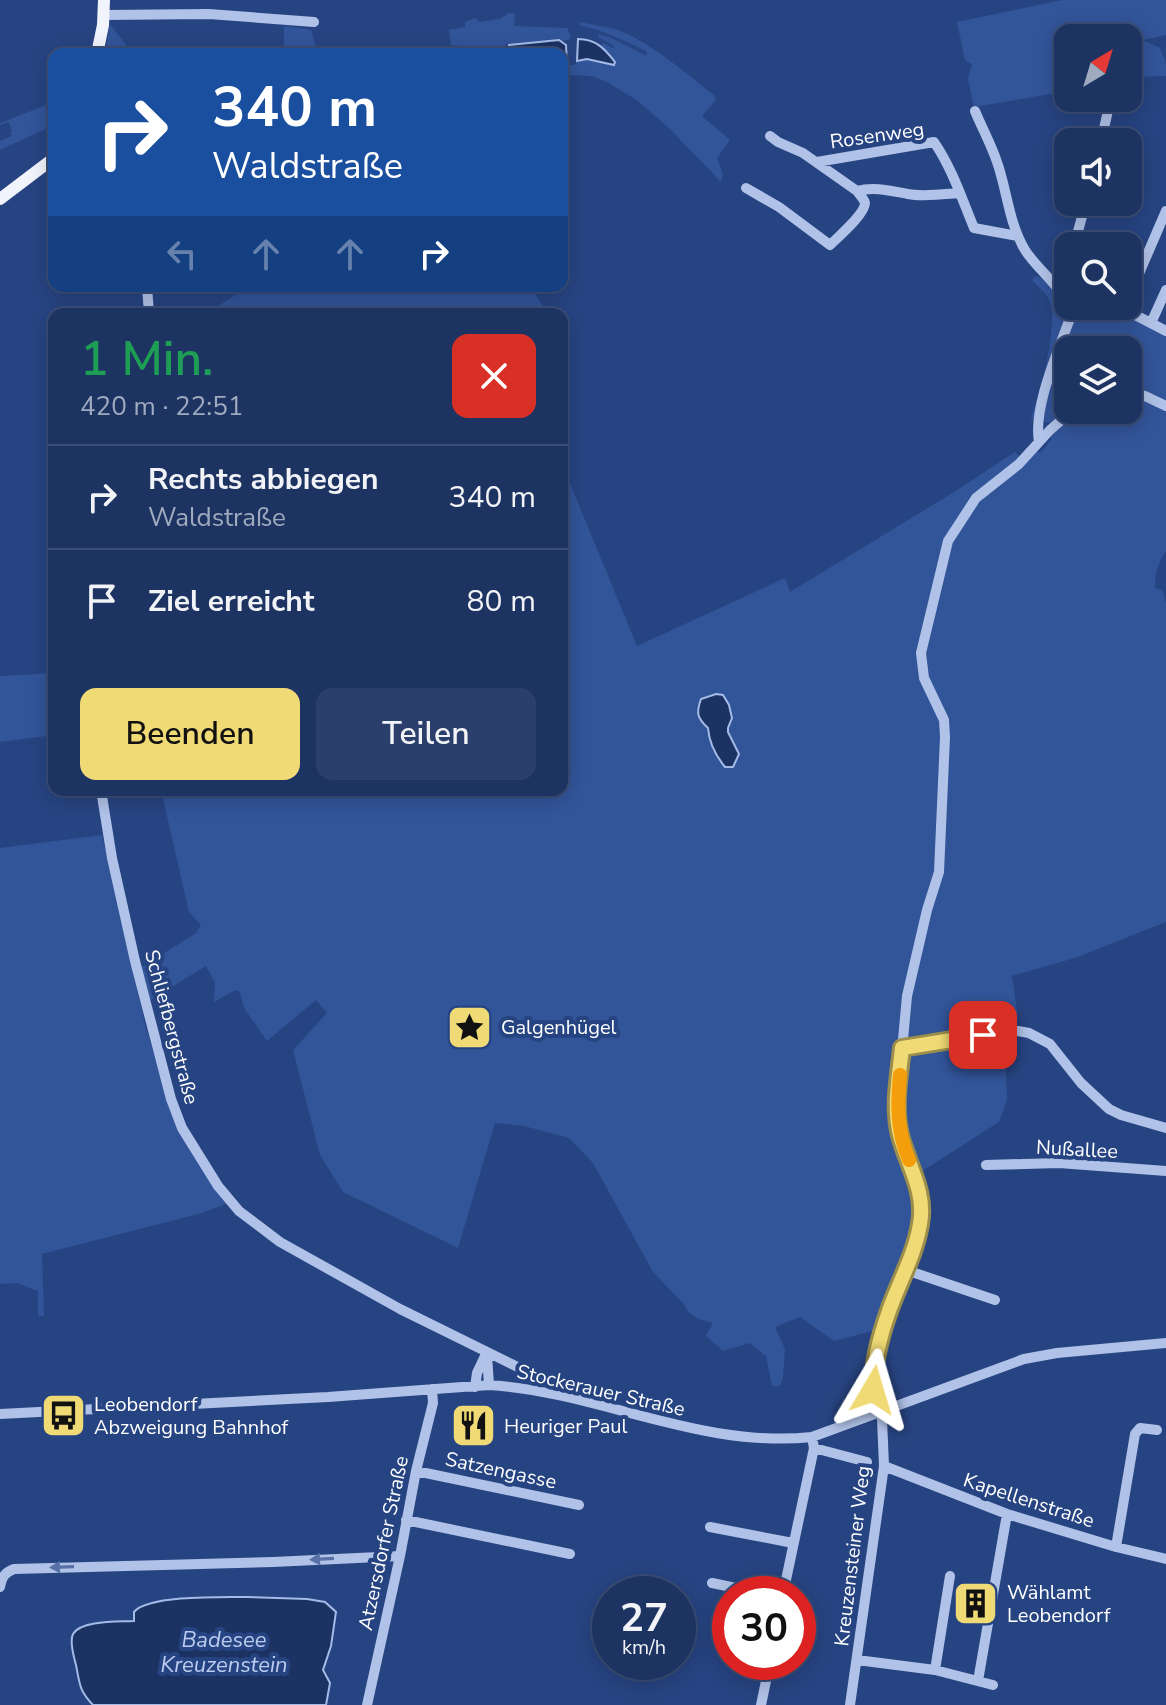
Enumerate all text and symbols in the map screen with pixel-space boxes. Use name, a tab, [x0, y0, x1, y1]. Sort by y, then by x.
north arrow	[1054, 24, 1142, 112]
map controls	[1054, 24, 1142, 424]
text: 340 m	[212, 69, 377, 146]
icon: right	[80, 80, 184, 184]
street label: Rosenweg	[828, 116, 926, 155]
button: sound	[1054, 128, 1142, 216]
text: Waldstraße	[212, 142, 403, 191]
icon: left	[160, 232, 204, 276]
icon: ahead	[244, 232, 288, 276]
icon: ahead	[328, 232, 372, 276]
icon: right	[412, 232, 456, 276]
button: search	[1054, 232, 1142, 320]
text: 1 Min.	[80, 326, 213, 392]
button: close	[452, 334, 536, 418]
button: layers	[1054, 336, 1142, 424]
text: 420 m · 22:51	[80, 389, 243, 424]
text: Rechts abbiegen	[148, 459, 379, 500]
icon: right	[80, 475, 124, 519]
text: 340 m	[449, 477, 536, 518]
text: Waldstraße	[148, 500, 286, 535]
icon: arrive	[80, 579, 124, 623]
text: Ziel erreicht	[148, 581, 314, 622]
text: 80 m	[467, 581, 536, 622]
button: Beenden	[80, 688, 300, 780]
button: Teilen	[316, 688, 536, 780]
street label: Schliefbergstraße	[138, 947, 205, 1107]
pin	[949, 1001, 1017, 1069]
place icon: Galgenhügel	[446, 1003, 494, 1051]
icon: arrive	[961, 1013, 1005, 1057]
place label: Galgenhügel	[501, 1014, 617, 1041]
street label: Nußallee	[1035, 1134, 1119, 1165]
position arrow	[831, 1348, 915, 1432]
street label: Stockerauer Straße	[514, 1358, 688, 1423]
place label: Leobendorf Abzweigung Bahnhof	[94, 1391, 289, 1441]
bus stop icon: Leobendorf Abzweigung Bahnhof	[39, 1392, 87, 1440]
restaurant icon: Heuriger Paul	[449, 1402, 497, 1450]
place label: Heuriger Paul	[504, 1413, 628, 1440]
street label: Satzengasse	[443, 1446, 559, 1495]
street label: Atzersdorfer Straße	[352, 1454, 415, 1633]
street label: Kreuzensteiner Weg	[828, 1464, 877, 1648]
street label: Kapellenstraße	[960, 1467, 1098, 1534]
one-way arrow	[309, 1553, 334, 1566]
one-way arrow	[49, 1561, 74, 1574]
speed limit sign: 30	[712, 1576, 816, 1680]
place label: Wählamt Leobendorf	[1007, 1579, 1111, 1629]
building icon: Wählamt Leobendorf	[952, 1580, 1000, 1628]
text: 27	[620, 1591, 668, 1645]
water label: Badesee Kreuzenstein	[160, 1625, 288, 1680]
text: km/h	[622, 1634, 666, 1661]

